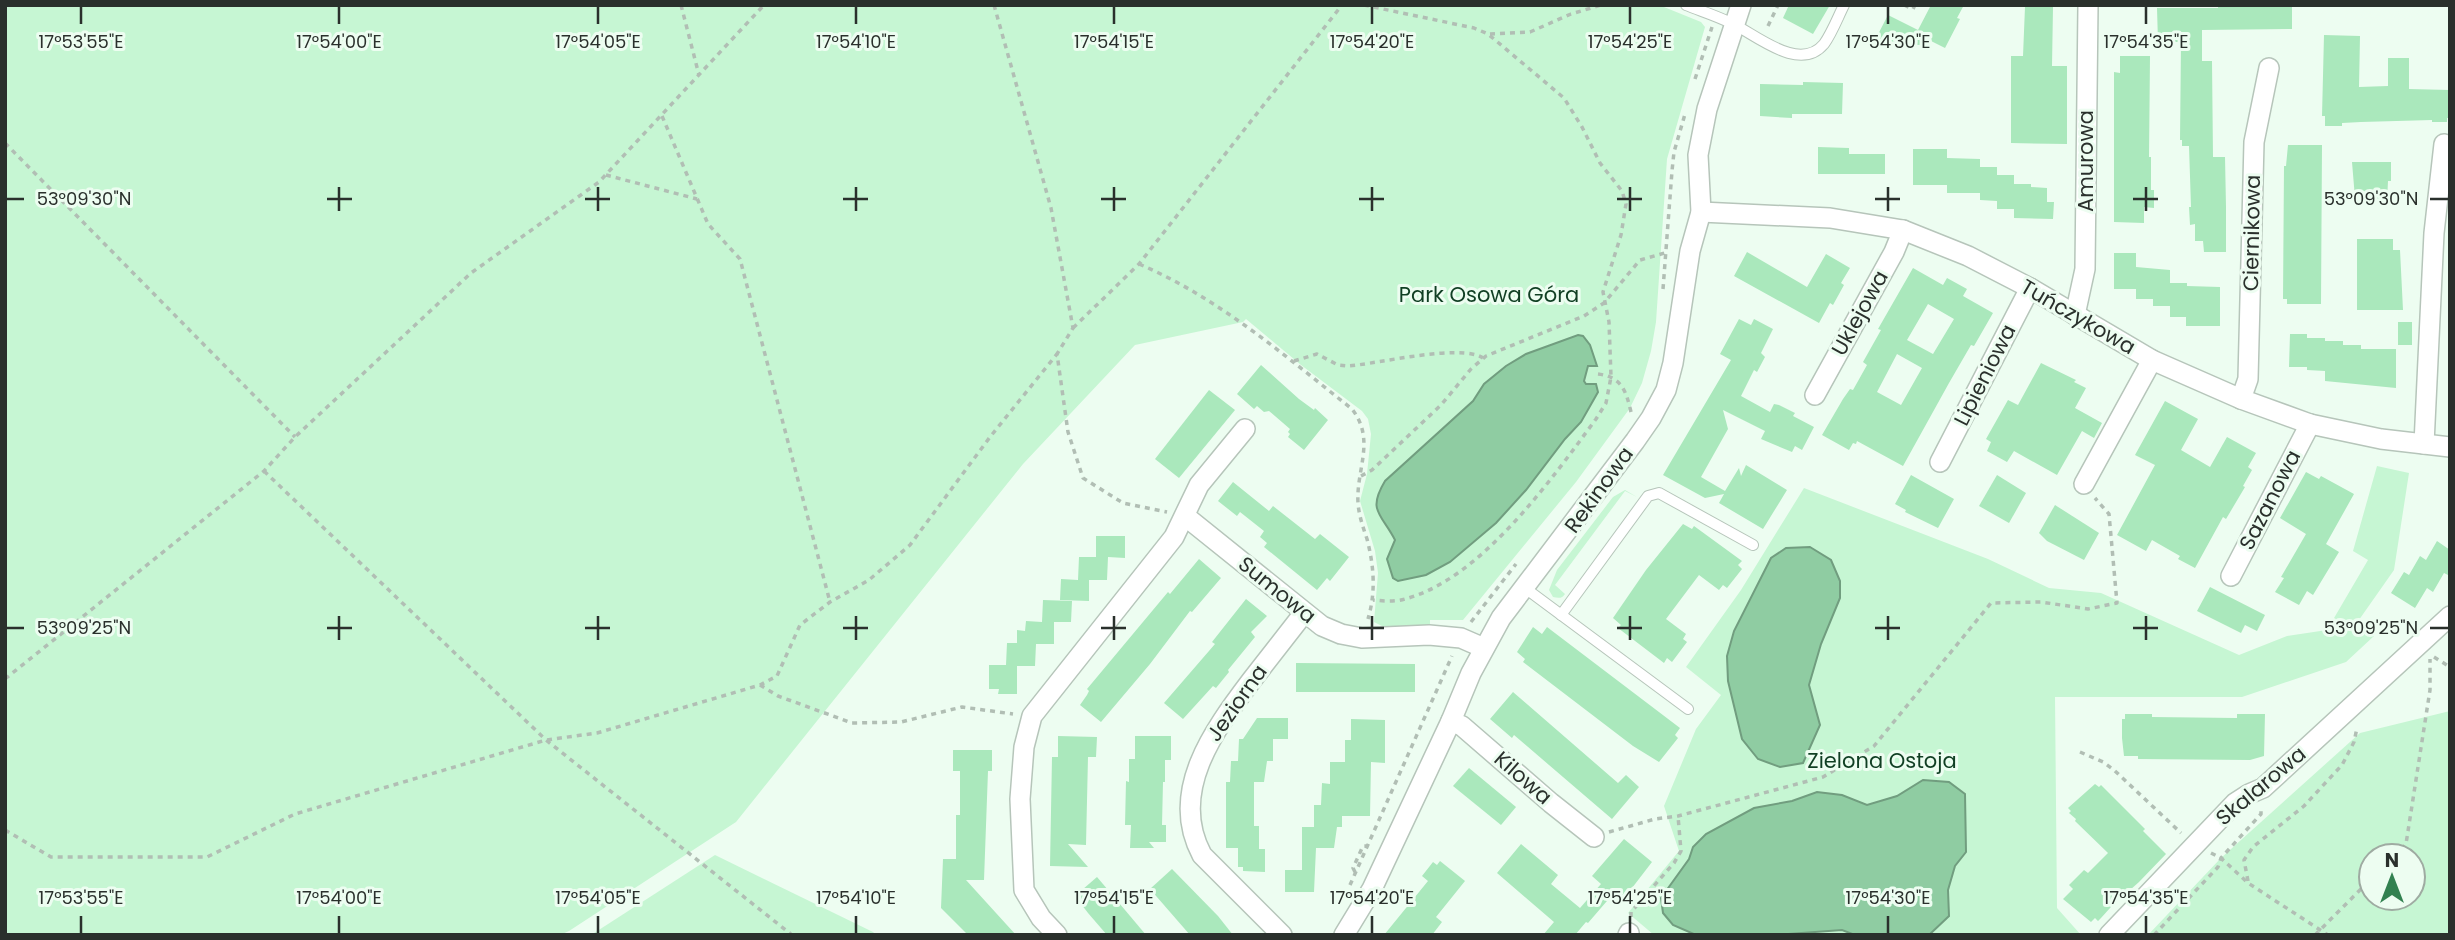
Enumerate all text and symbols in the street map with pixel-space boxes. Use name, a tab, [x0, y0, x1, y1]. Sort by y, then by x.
text: 17°53'55"E	[39, 29, 123, 54]
text: 17°54'00"E	[296, 29, 382, 54]
text: 17°54'05"E	[555, 29, 641, 54]
text: 17°54'10"E	[816, 29, 896, 54]
text: 17°54'15"E	[1074, 29, 1154, 54]
text: 17°54'20"E	[1330, 29, 1414, 54]
text: 17°54'25"E	[1588, 29, 1672, 54]
text: 17°54'30"E	[1846, 29, 1930, 54]
text: 17°54'35"E	[2104, 29, 2188, 54]
street label: Amurowa	[2071, 110, 2100, 212]
street label: Ciernikowa	[2236, 174, 2267, 291]
text: 53°09'30"N	[37, 186, 131, 211]
text: 53°09'30"N	[2324, 186, 2418, 211]
street label: Uklejowa	[1824, 265, 1895, 361]
street label: Tuńczykowa	[2016, 272, 2141, 361]
park label: Park Osowa Góra	[1399, 280, 1579, 309]
street label: Lipieniowa	[1947, 319, 2022, 430]
street label: Rekinowa	[1557, 441, 1640, 539]
street label: Sazanowa	[2232, 445, 2307, 555]
street label: Sumowa	[1232, 549, 1322, 630]
text: 53°09'25"N	[37, 615, 131, 640]
text: 53°09'25"N	[2324, 615, 2418, 640]
street label: Jeziorna	[1200, 658, 1274, 747]
street label: Skalarowa	[2209, 739, 2312, 832]
street label: Kilowa	[1488, 744, 1558, 811]
park label: Zielona Ostoja	[1807, 746, 1957, 775]
north arrow	[2357, 842, 2427, 912]
text: N	[2385, 847, 2399, 874]
text: 17°53'55"E	[39, 885, 123, 910]
text: 17°54'00"E	[296, 885, 382, 910]
text: 17°54'05"E	[555, 885, 641, 910]
text: 17°54'10"E	[816, 885, 896, 910]
text: 17°54'15"E	[1074, 885, 1154, 910]
text: 17°54'20"E	[1330, 885, 1414, 910]
text: 17°54'25"E	[1588, 885, 1672, 910]
text: 17°54'30"E	[1846, 885, 1930, 910]
text: 17°54'35"E	[2104, 885, 2188, 910]

